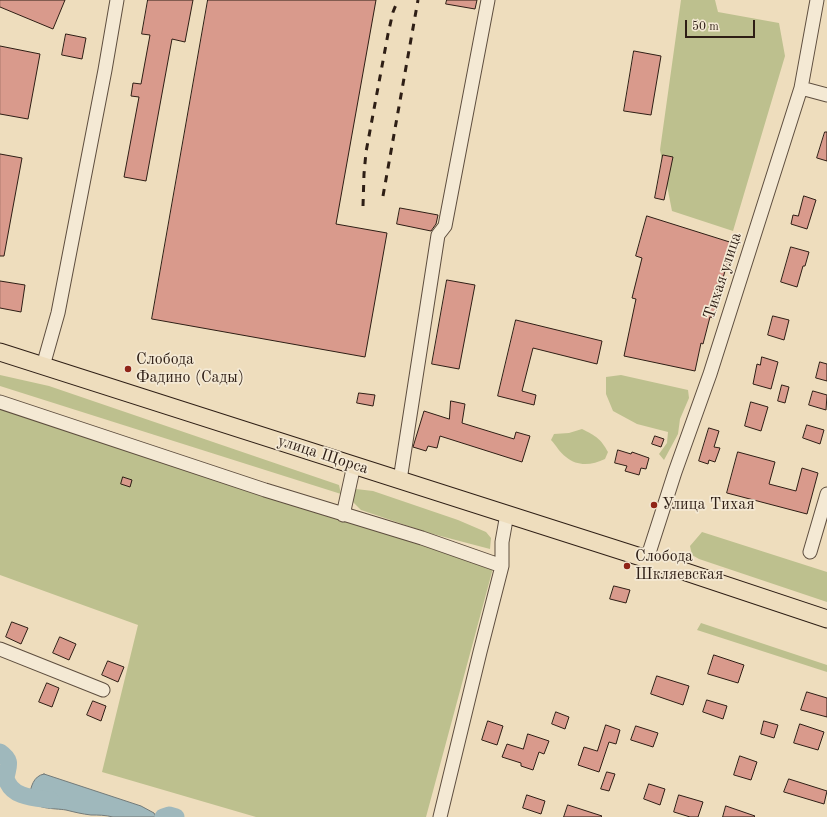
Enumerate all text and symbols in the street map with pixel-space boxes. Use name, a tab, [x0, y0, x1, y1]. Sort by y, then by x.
scale bar	[687, 12, 757, 38]
text: 50 m	[692, 21, 719, 33]
street label: Тихая улица	[700, 230, 746, 322]
place label: Слобода Фадино (Сады)	[136, 350, 244, 388]
marker: Слобода Фадино (Сады)	[123, 364, 133, 374]
street label: улица Щорса	[275, 431, 371, 479]
place label: Улица Тихая	[662, 495, 754, 515]
marker: Улица Тихая	[649, 500, 659, 510]
place label: Слобода Шкляевская	[635, 547, 723, 585]
marker: Слобода Шкляевская	[622, 561, 632, 571]

